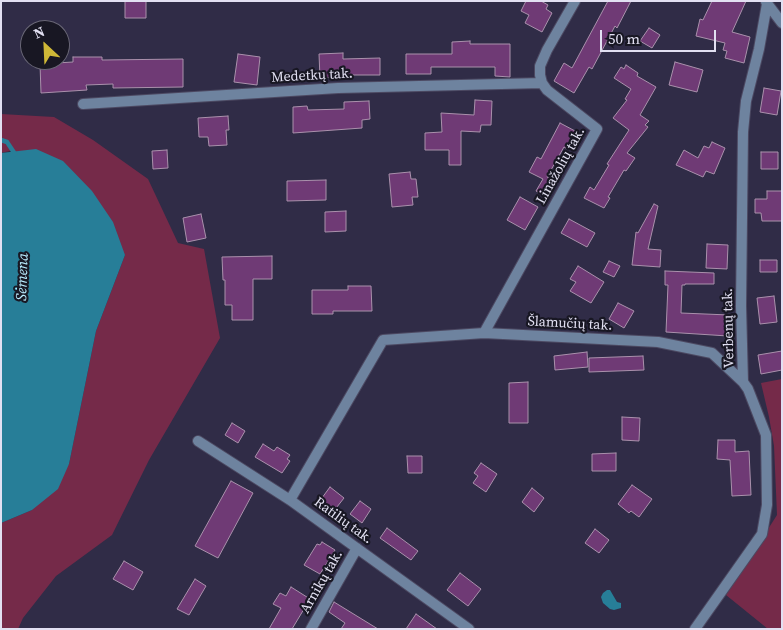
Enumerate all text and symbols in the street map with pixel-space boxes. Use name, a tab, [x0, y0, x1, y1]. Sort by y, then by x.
north arrow	[20, 20, 70, 70]
scale bar	[603, 20, 719, 52]
text: N	[30, 21, 48, 44]
text: 50 m	[608, 28, 640, 49]
street label: Medetkų tak.	[271, 65, 353, 87]
street label: Linažolių tak.	[533, 125, 589, 207]
water label: Sėmena	[13, 253, 33, 301]
street label: Verbenų tak.	[720, 288, 738, 368]
street label: Šlamučių tak.	[527, 313, 613, 335]
street label: Ratilių tak.	[310, 494, 376, 548]
street label: Arnikų tak.	[297, 547, 347, 617]

